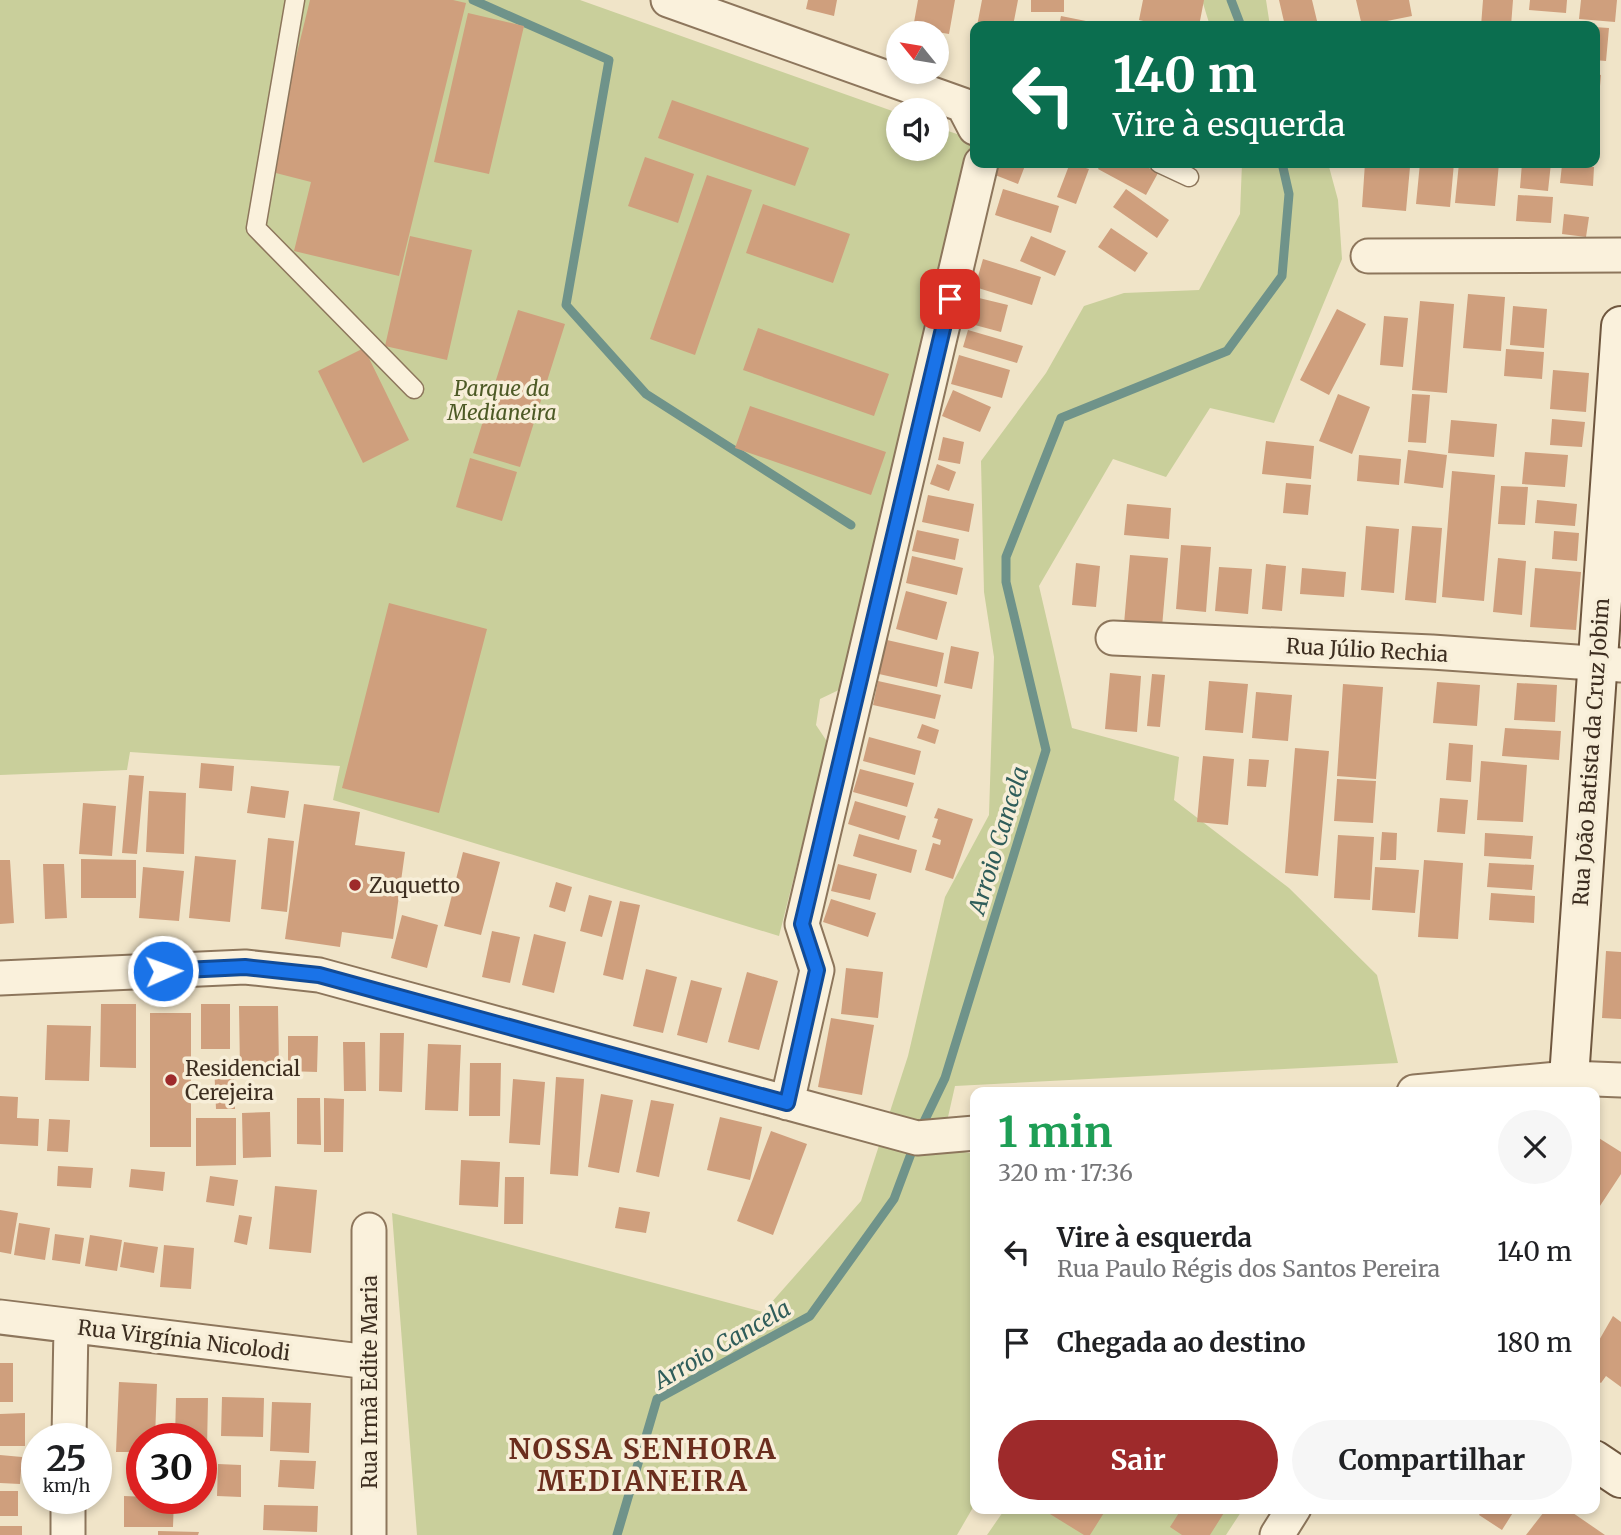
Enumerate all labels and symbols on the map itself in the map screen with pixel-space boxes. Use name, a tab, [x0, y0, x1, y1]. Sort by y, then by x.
north arrow	[886, 21, 948, 84]
pin	[920, 269, 980, 329]
park label: Parque da Medianeira	[447, 375, 556, 426]
street label: Rua João Batista da Cruz Jobim	[1567, 597, 1615, 907]
street label: Rua Júlio Rechia	[1285, 632, 1449, 668]
water label: Arroio Cancela	[961, 763, 1034, 919]
place label: Zuquetto	[369, 872, 460, 899]
marker: Zuquetto	[347, 877, 363, 893]
position arrow	[126, 934, 200, 1008]
place label: Residencial Cerejeira	[185, 1055, 301, 1106]
marker: Residencial Cerejeira	[163, 1072, 179, 1088]
street label: Rua Irmã Edite Maria	[356, 1275, 383, 1489]
water label: Arroio Cancela	[647, 1293, 796, 1396]
street label: Rua Virgínia Nicolodi	[76, 1314, 292, 1366]
speed limit sign: 30	[126, 1423, 217, 1514]
district label: NOSSA SENHORA MEDIANEIRA	[508, 1431, 778, 1499]

